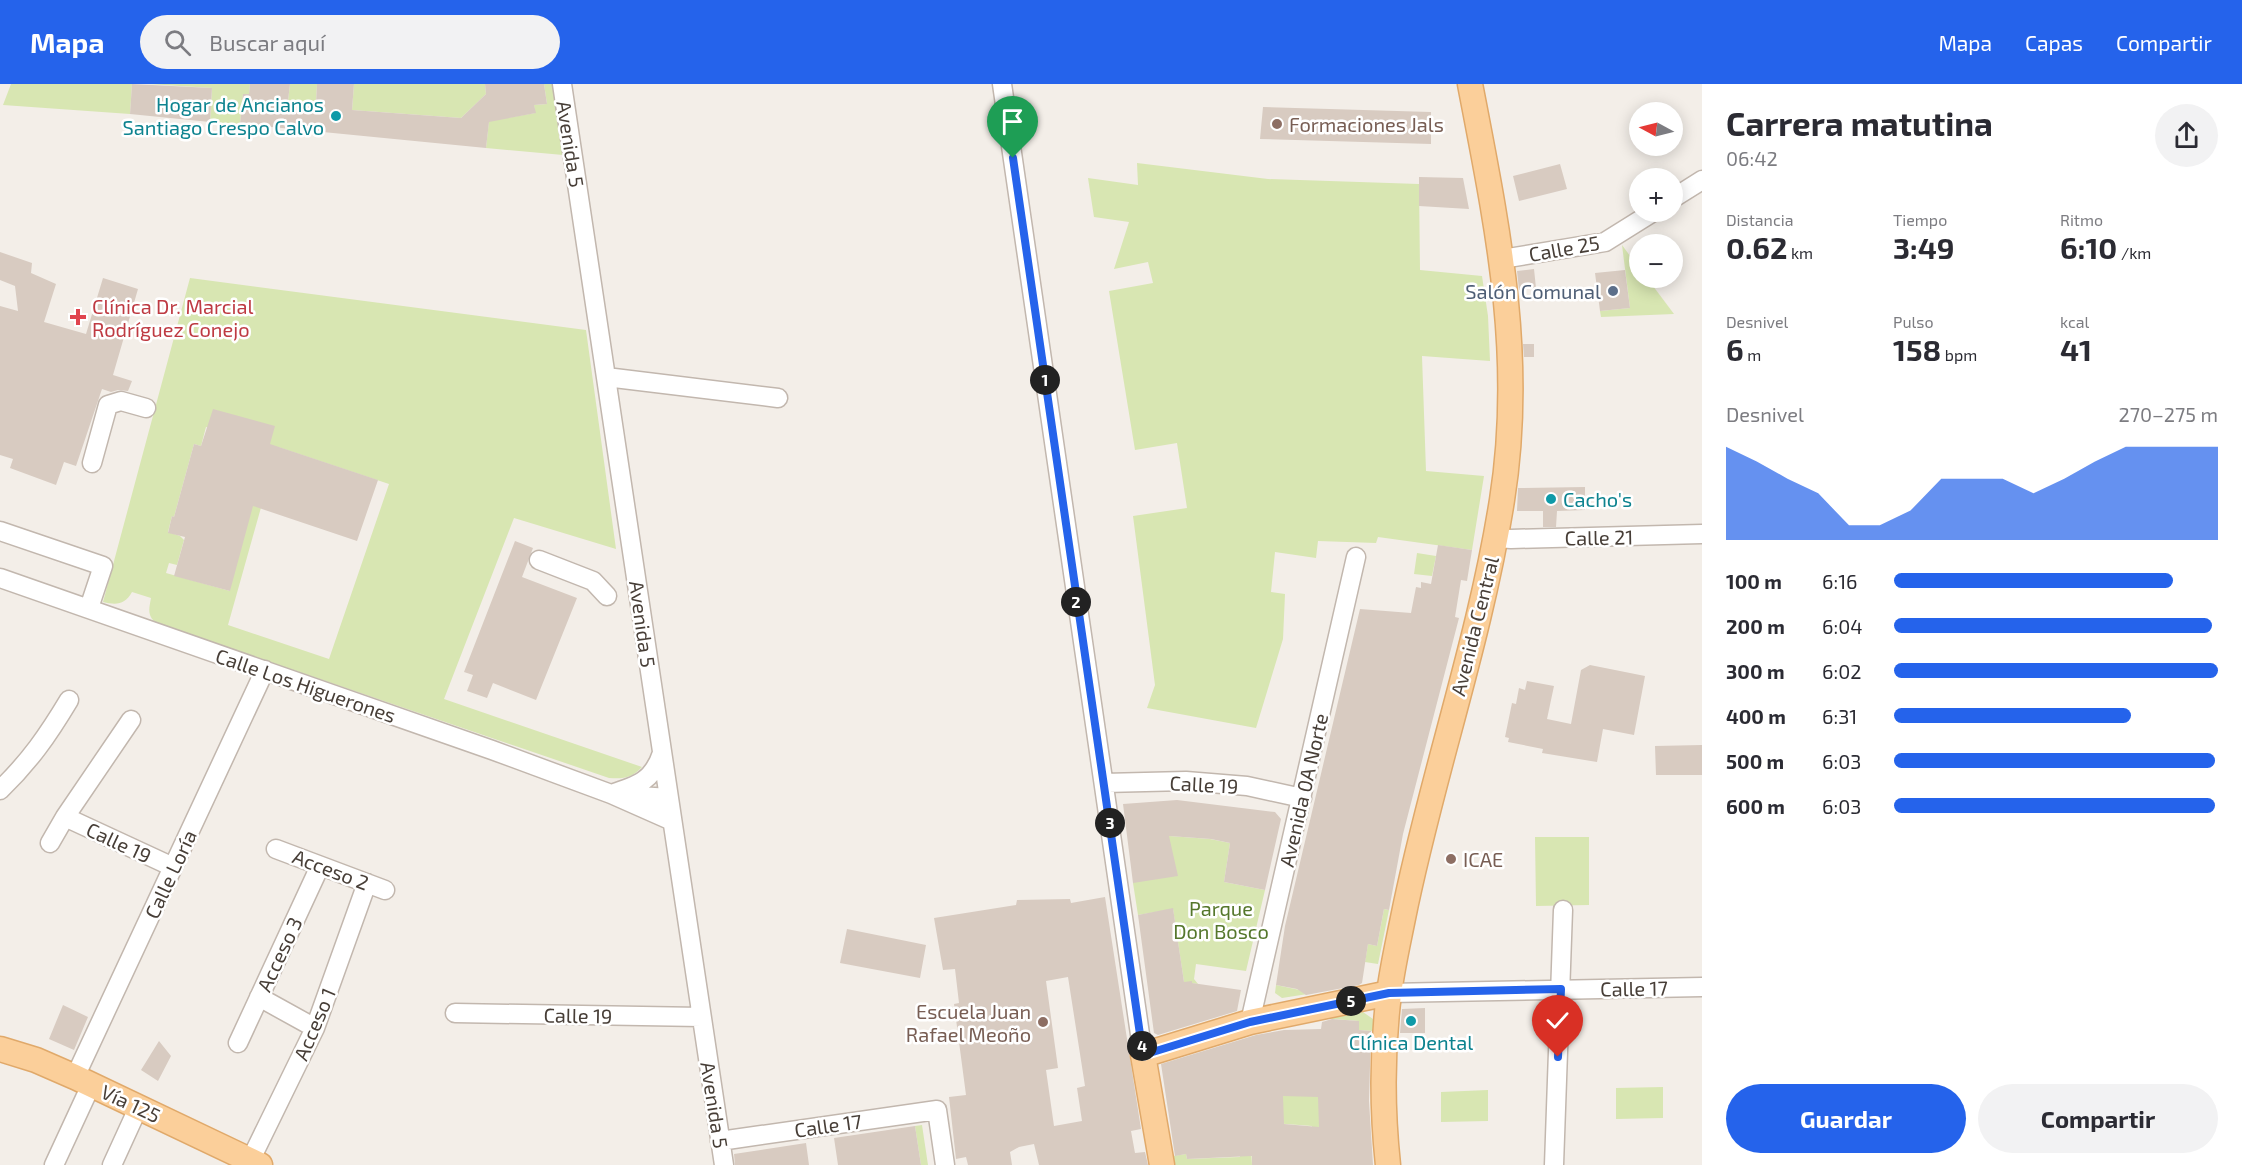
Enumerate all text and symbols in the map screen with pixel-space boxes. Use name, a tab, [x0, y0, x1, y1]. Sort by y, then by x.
search box	[140, 15, 560, 69]
text: Mapa	[30, 25, 104, 59]
icon: search	[161, 26, 194, 59]
text: Buscar aquí	[209, 29, 325, 55]
text: Mapa	[1938, 30, 1992, 55]
text: Capas	[2025, 30, 2083, 55]
text: Compartir	[2116, 30, 2212, 55]
place label: Hogar de Ancianos Santiago Crespo Calvo	[123, 92, 324, 139]
pin	[987, 96, 1038, 158]
street label: Avenida 5	[552, 99, 590, 189]
north arrow	[1629, 102, 1683, 156]
map controls	[1629, 102, 1683, 288]
text: Carrera matutina	[1726, 103, 1993, 143]
button: share	[2155, 104, 2218, 167]
icon: arrive	[996, 105, 1029, 138]
marker: Hogar de Ancianos Santiago Crespo Calvo	[329, 109, 343, 123]
place label: Formaciones Jals	[1289, 112, 1444, 136]
marker: Formaciones Jals	[1270, 117, 1284, 131]
text: 06:42	[1726, 146, 1778, 170]
button: +	[1629, 168, 1683, 222]
text: Distancia	[1726, 210, 1793, 229]
text: Tiempo	[1893, 210, 1947, 229]
text: Ritmo	[2060, 210, 2103, 229]
text: 0.62	[1726, 229, 1787, 265]
text: 3:49	[1893, 229, 1955, 265]
text: 6:10	[2060, 229, 2117, 265]
street label: Calle 25	[1527, 230, 1601, 266]
button: −	[1629, 234, 1683, 288]
text: km	[1787, 243, 1813, 262]
text: /km	[2117, 243, 2151, 262]
place label: Salón Comunal	[1465, 279, 1601, 303]
marker: Salón Comunal	[1606, 284, 1620, 298]
place label: Clínica Dr. Marcial Rodríguez Conejo	[92, 294, 253, 341]
marker: Clínica Dr. Marcial Rodríguez Conejo	[69, 308, 87, 326]
text: Desnivel	[1726, 312, 1788, 331]
text: Pulso	[1893, 312, 1934, 331]
text: kcal	[2060, 312, 2089, 331]
text: 6	[1726, 331, 1744, 367]
text: 158	[1893, 331, 1941, 367]
text: 41	[2060, 331, 2092, 367]
text: m	[1744, 345, 1761, 364]
text: bpm	[1941, 345, 1977, 364]
pin: 1	[1030, 365, 1060, 395]
text: 1	[1042, 370, 1048, 389]
text: Desnivel	[1726, 402, 1804, 426]
text: 270–275 m	[2118, 402, 2218, 426]
place label: Cacho's	[1563, 487, 1632, 511]
marker: Cacho's	[1544, 492, 1558, 506]
street label: Calle 21	[1564, 524, 1634, 550]
street label: Avenida Central	[1445, 554, 1503, 698]
text: 100 m	[1726, 569, 1782, 593]
text: 6:16	[1822, 569, 1858, 593]
street label: Avenida 5	[625, 579, 661, 669]
pin: 2	[1061, 587, 1091, 617]
text: 2	[1071, 592, 1081, 611]
text: 200 m	[1726, 614, 1785, 638]
text: 6:04	[1822, 614, 1863, 638]
street label: Calle Los Higuerones	[213, 643, 399, 727]
text: 300 m	[1726, 659, 1785, 683]
text: 6:02	[1822, 659, 1861, 683]
text: 400 m	[1726, 704, 1786, 728]
text: 6:31	[1822, 704, 1857, 728]
street label: Avenida 0A Norte	[1274, 711, 1332, 869]
text: 500 m	[1726, 749, 1784, 773]
text: 6:03	[1822, 749, 1861, 773]
street label: Calle 19	[1169, 770, 1239, 798]
text: 600 m	[1726, 794, 1785, 818]
text: 6:03	[1822, 794, 1861, 818]
pin: 3	[1095, 808, 1125, 838]
text: 3	[1105, 813, 1115, 832]
street label: Calle 19	[83, 817, 155, 867]
street label: Calle Loría	[139, 826, 201, 922]
street label: Acceso 2	[290, 844, 372, 894]
place label: ICAE	[1463, 847, 1503, 871]
marker: ICAE	[1444, 852, 1458, 866]
park label: Parque Don Bosco	[1173, 896, 1269, 943]
street label: Acceso 3	[251, 913, 307, 995]
street label: Calle 17	[1600, 975, 1668, 1001]
street label: Acceso 1	[288, 984, 340, 1064]
pin: 5	[1336, 986, 1366, 1016]
text: 5	[1347, 991, 1355, 1010]
pin	[1532, 995, 1583, 1057]
place label: Escuela Juan Rafael Meoño	[906, 999, 1031, 1046]
street label: Calle 19	[543, 1002, 613, 1028]
icon: check	[1541, 1004, 1574, 1037]
marker: Clínica Dental	[1404, 1014, 1418, 1028]
marker: Escuela Juan Rafael Meoño	[1036, 1015, 1050, 1029]
place label: Clínica Dental	[1349, 1030, 1473, 1054]
pin: 4	[1127, 1031, 1157, 1061]
text: 4	[1137, 1036, 1147, 1055]
street label: Avenida 5	[696, 1060, 734, 1150]
street label: Vía 125	[98, 1079, 164, 1127]
button: Guardar	[1726, 1084, 1966, 1153]
button: Compartir	[1978, 1084, 2218, 1153]
street label: Calle 17	[793, 1108, 863, 1142]

